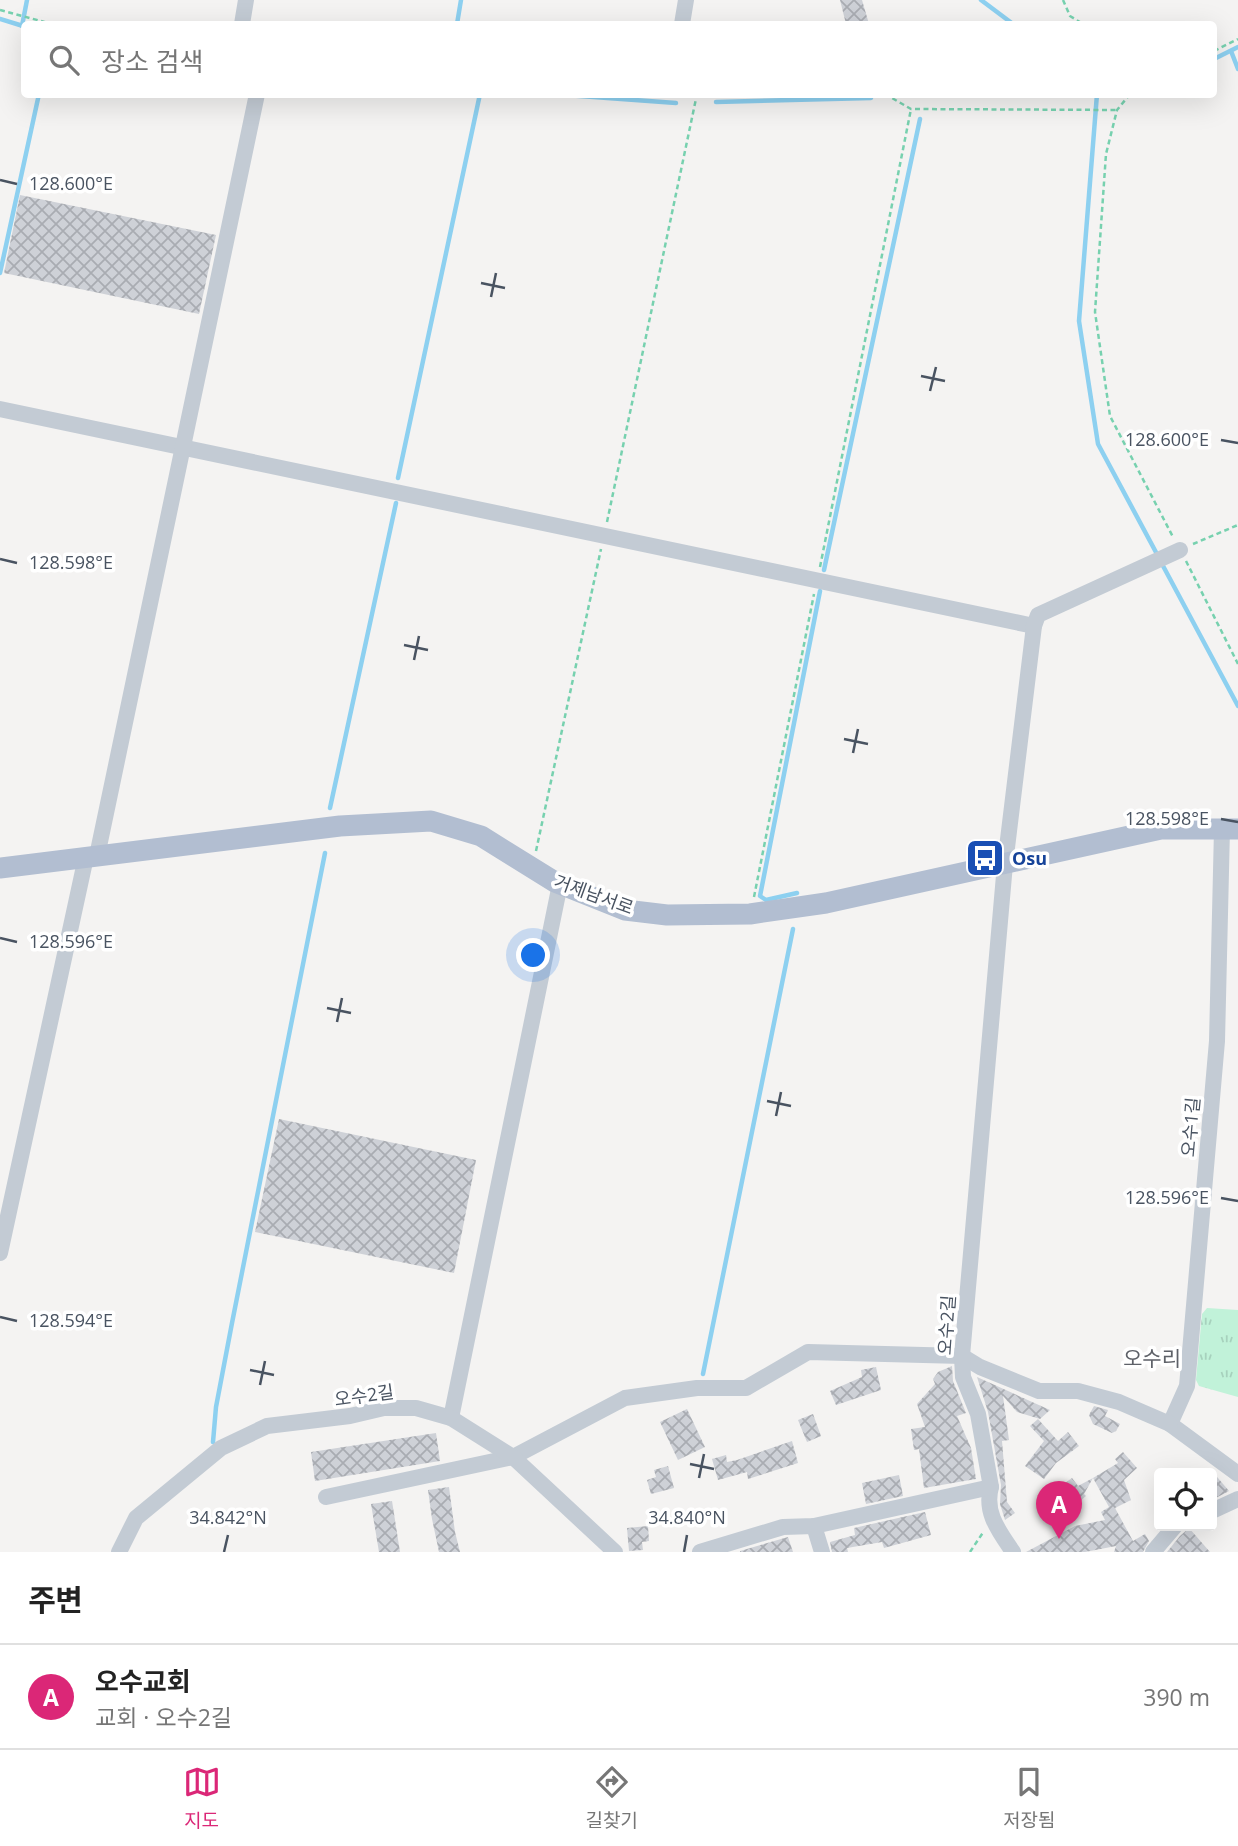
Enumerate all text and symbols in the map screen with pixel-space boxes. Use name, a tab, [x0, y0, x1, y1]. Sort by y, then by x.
search box	[21, 21, 1217, 98]
icon: search	[45, 41, 83, 79]
text: 장소 검색	[101, 43, 203, 79]
text: 128.600°E	[29, 171, 113, 195]
text: 128.600°E	[1125, 427, 1209, 451]
text: 128.598°E	[29, 550, 113, 574]
text: 128.598°E	[1125, 806, 1209, 830]
bus stop icon: Osu	[964, 837, 1006, 879]
place label: Osu	[1012, 846, 1047, 870]
street label: 거제남서로	[551, 869, 637, 919]
text: 128.596°E	[29, 929, 113, 953]
your location	[516, 938, 550, 972]
street label: 오수1길	[1175, 1096, 1205, 1158]
text: 128.596°E	[1125, 1185, 1209, 1209]
street label: 오수2길	[932, 1294, 960, 1356]
text: 128.594°E	[29, 1308, 113, 1332]
district label: 오수리	[1123, 1344, 1181, 1372]
street label: 오수2길	[333, 1379, 395, 1411]
map controls	[1154, 1468, 1217, 1531]
button: locate	[1154, 1468, 1217, 1531]
pin: A	[1036, 1481, 1082, 1539]
text: 34.842°N	[189, 1505, 267, 1529]
text: 34.840°N	[648, 1505, 726, 1529]
text: 주변	[28, 1579, 83, 1620]
text: 오수교회	[95, 1663, 191, 1699]
text: A	[43, 1681, 59, 1713]
text: 390 m	[1143, 1681, 1210, 1713]
text: 교회 · 오수2길	[95, 1701, 232, 1733]
tab: 지도	[183, 1763, 221, 1833]
tab: 길찾기	[586, 1763, 638, 1833]
tab: 저장됨	[1003, 1763, 1055, 1833]

